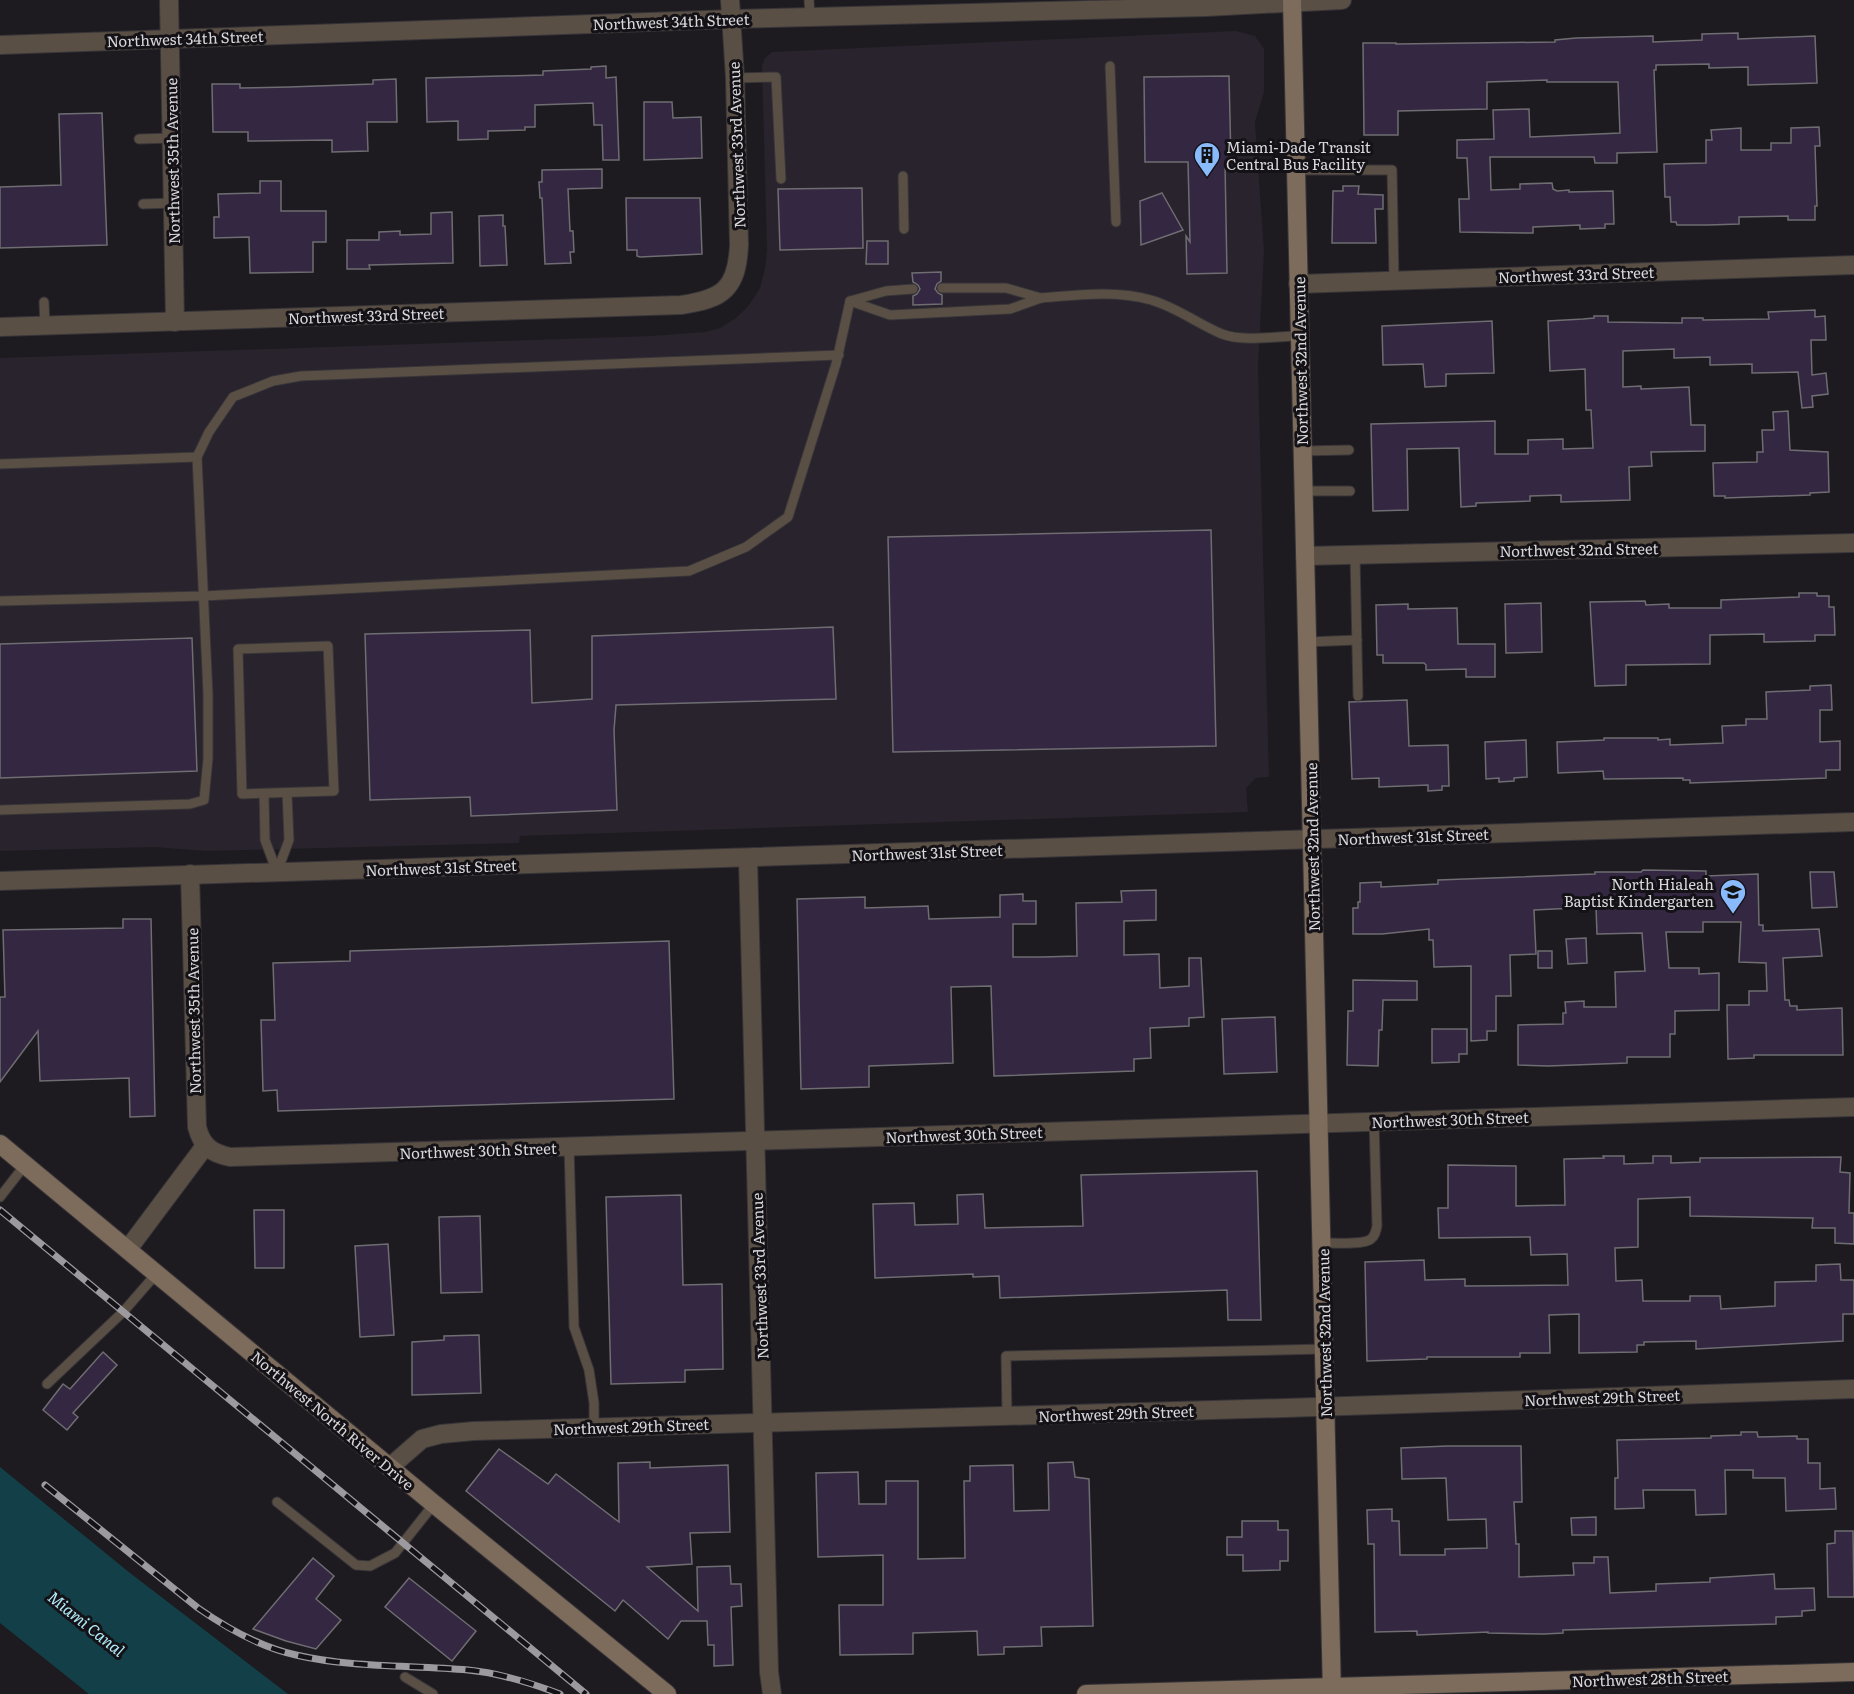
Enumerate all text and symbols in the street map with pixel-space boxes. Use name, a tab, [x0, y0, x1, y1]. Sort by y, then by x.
street label: Northwest 34th Street	[592, 7, 750, 35]
street label: Northwest 34th Street	[106, 24, 264, 52]
street label: Northwest 33rd Avenue	[722, 61, 750, 229]
street label: Northwest 35th Avenue	[159, 77, 185, 244]
place label: Miami-Dade Transit Central Bus Facility	[1226, 135, 1371, 175]
building icon: Miami-Dade Transit Central Bus Facility	[1192, 140, 1222, 178]
street label: Northwest 33rd Street	[1497, 260, 1655, 288]
street label: Northwest 32nd Avenue	[1287, 276, 1313, 446]
street label: Northwest 33rd Street	[287, 301, 445, 329]
street label: Northwest 32nd Street	[1499, 536, 1659, 562]
street label: Northwest 32nd Avenue	[1299, 762, 1325, 932]
street label: Northwest 31st Street	[1337, 822, 1489, 850]
street label: Northwest 31st Street	[851, 838, 1003, 866]
street label: Northwest 31st Street	[365, 853, 517, 881]
place label: North Hialeah Baptist Kindergarten	[1564, 872, 1714, 912]
school or university icon: North Hialeah Baptist Kindergarten	[1718, 877, 1748, 915]
street label: Northwest 35th Avenue	[180, 927, 206, 1094]
street label: Northwest 30th Street	[1371, 1105, 1529, 1133]
street label: Northwest 30th Street	[885, 1120, 1043, 1148]
street label: Northwest 30th Street	[399, 1136, 557, 1164]
street label: Northwest 33rd Avenue	[745, 1192, 773, 1360]
street label: Northwest 32nd Avenue	[1311, 1248, 1337, 1418]
street label: Northwest North River Drive	[247, 1345, 420, 1495]
street label: Northwest 29th Street	[1524, 1383, 1680, 1411]
street label: Northwest 29th Street	[1038, 1399, 1194, 1427]
street label: Northwest 29th Street	[553, 1412, 709, 1440]
water label: Miami Canal	[43, 1584, 131, 1662]
street label: Northwest 28th Street	[1571, 1664, 1729, 1692]

